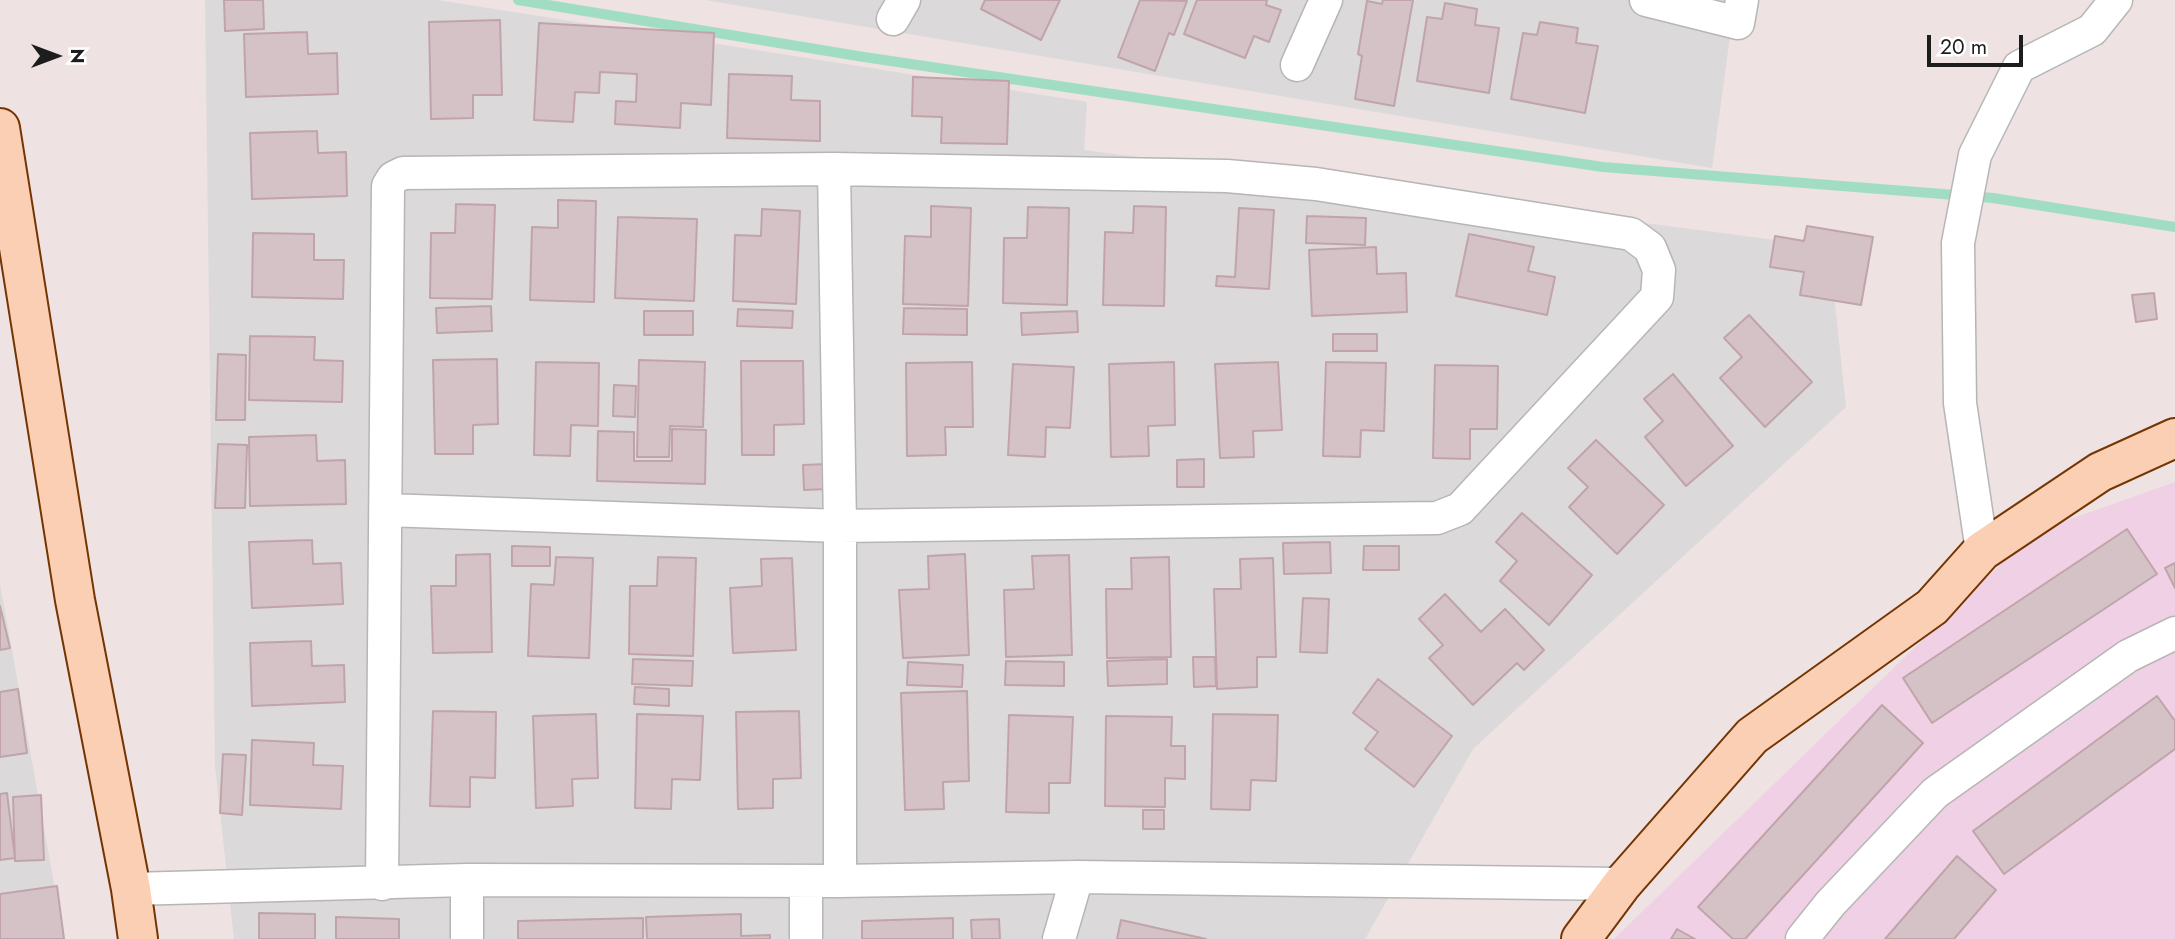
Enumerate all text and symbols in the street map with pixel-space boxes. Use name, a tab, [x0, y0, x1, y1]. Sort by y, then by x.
north arrow	[21, 21, 91, 91]
scale bar	[1930, 21, 2026, 65]
text: 20 m	[1940, 32, 1987, 62]
text: N	[64, 48, 91, 64]

